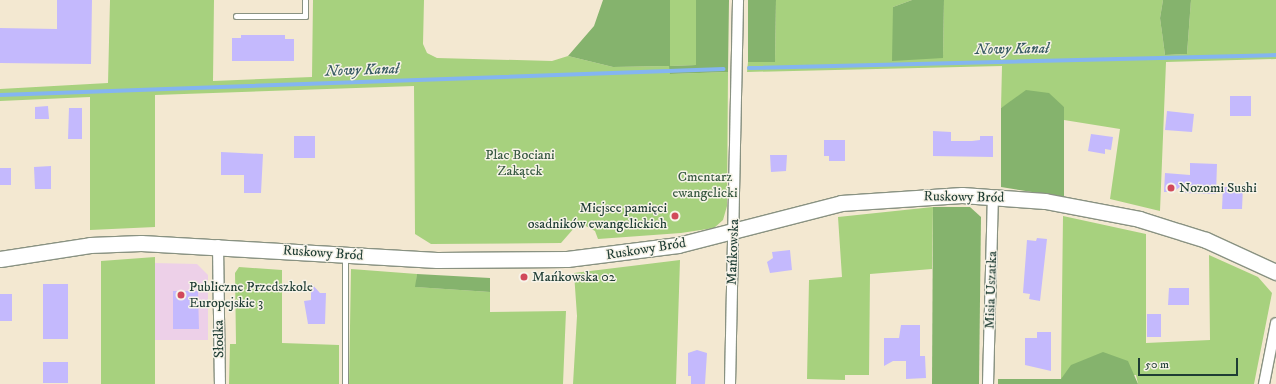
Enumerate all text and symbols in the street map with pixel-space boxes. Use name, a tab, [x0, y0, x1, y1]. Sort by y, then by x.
water label: Nowy Kanał	[975, 39, 1049, 59]
water label: Nowy Kanał	[325, 60, 399, 80]
park label: Plac Bociani Zakątek	[485, 147, 555, 180]
park label: Cmentarz ewangelicki	[673, 169, 737, 202]
place label: Nozomi Sushi	[1179, 180, 1257, 196]
marker: Nozomi Sushi	[1166, 183, 1176, 193]
street label: Ruskowy Bród	[923, 188, 1005, 206]
place label: Miejsce pamięci osadników ewangelickich	[528, 200, 667, 232]
marker: Miejsce pamięci osadników ewangelickich	[670, 211, 680, 221]
street label: Mańkowska	[723, 219, 743, 285]
street label: Ruskowy Bród	[605, 234, 687, 264]
street label: Ruskowy Bród	[282, 242, 364, 264]
street label: Misia Uszatka	[981, 251, 1001, 329]
place label: Mańkowska 02	[532, 269, 616, 285]
marker: Mańkowska 02	[519, 272, 529, 282]
place label: Publiczne Przedszkole Europejskie 3	[189, 279, 313, 312]
marker: Publiczne Przedszkole Europejskie 3	[176, 290, 186, 300]
street label: Słodka	[210, 320, 228, 358]
scale bar	[1140, 350, 1240, 376]
text: 50 m	[1145, 357, 1169, 372]

